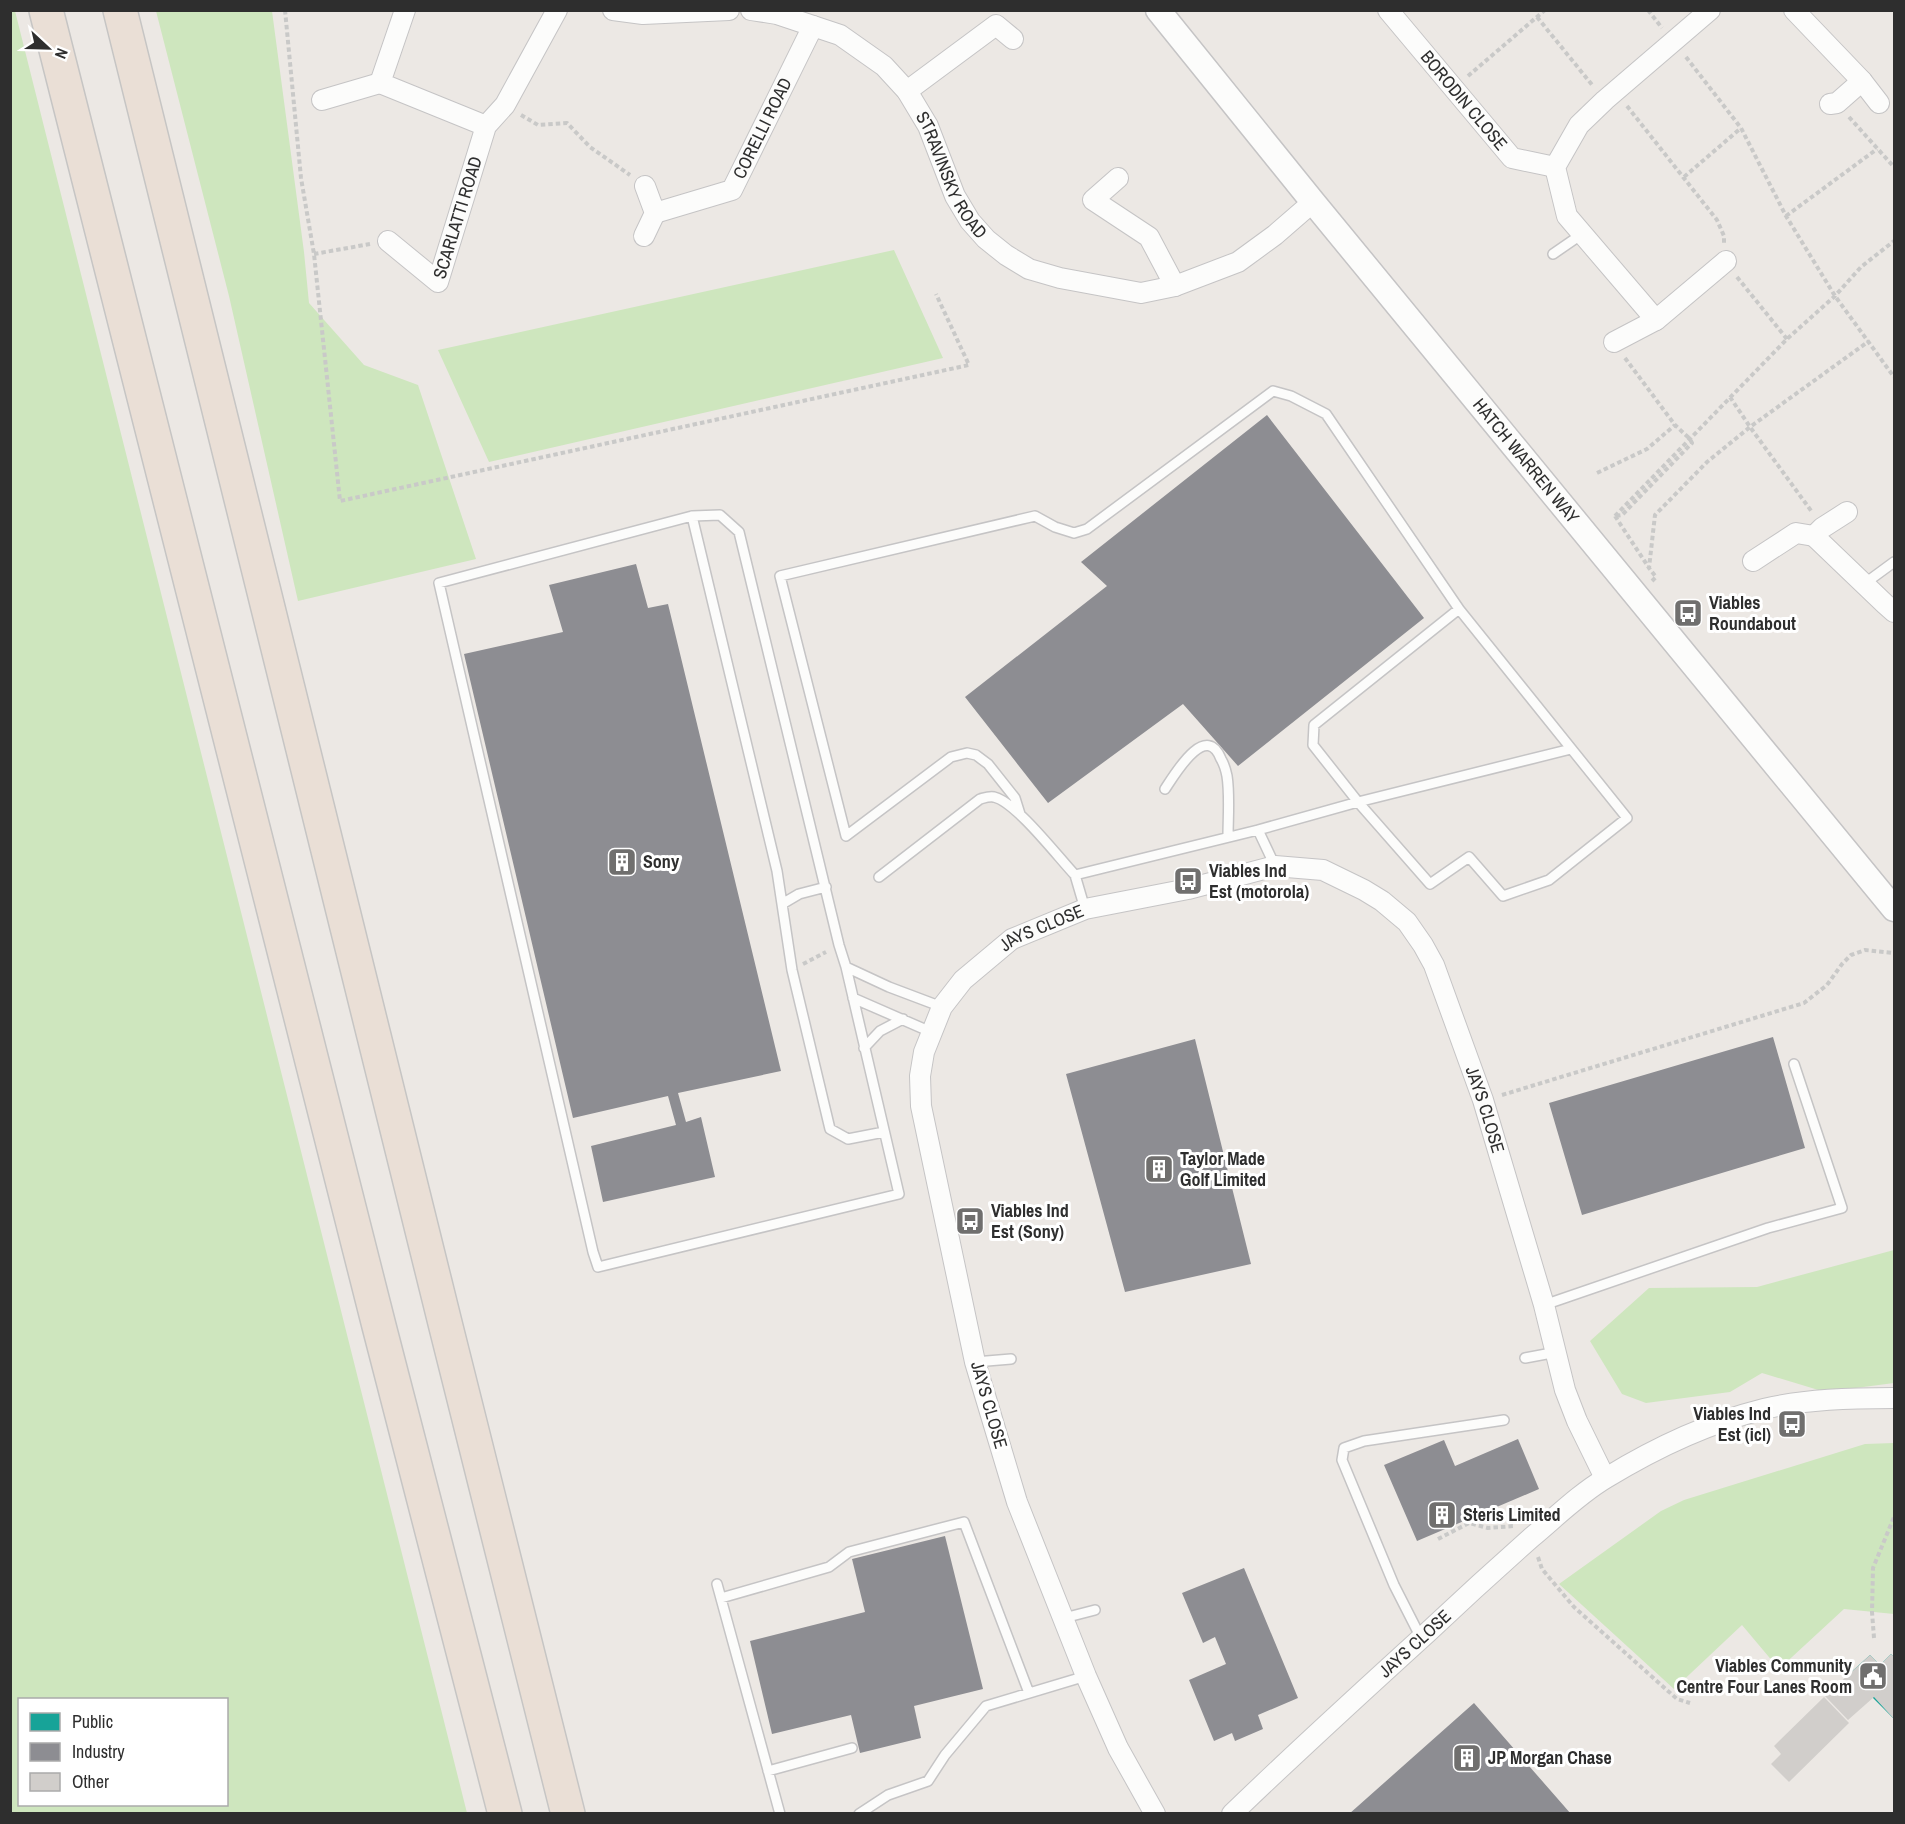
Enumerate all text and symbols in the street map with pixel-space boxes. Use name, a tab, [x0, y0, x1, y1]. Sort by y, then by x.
north arrow	[18, 18, 78, 78]
text: N	[50, 45, 74, 62]
street label: BORODIN CLOSE	[1415, 45, 1513, 155]
street label: CORELLI ROAD	[726, 73, 798, 183]
street label: STRAVINSKY ROAD	[910, 107, 993, 244]
street label: SCARLATTI ROAD	[427, 153, 488, 282]
street label: HATCH WARREN WAY	[1467, 393, 1585, 529]
place label: Viables Roundabout	[1709, 590, 1796, 636]
bus stop icon: Viables Roundabout	[1672, 597, 1704, 629]
building icon: Sony	[606, 846, 638, 878]
place label: Sony	[643, 849, 680, 874]
place label: Viables Ind Est (motorola)	[1209, 858, 1309, 904]
bus stop icon: Viables Ind Est (motorola)	[1172, 865, 1204, 897]
street label: JAYS CLOSE	[993, 898, 1087, 957]
street label: JAYS CLOSE	[1460, 1062, 1511, 1156]
place label: Taylor Made Golf Limited	[1180, 1146, 1266, 1192]
building icon: Taylor Made Golf Limited	[1143, 1153, 1175, 1185]
place label: Viables Ind Est (Sony)	[991, 1198, 1069, 1244]
bus stop icon: Viables Ind Est (Sony)	[954, 1205, 986, 1237]
street label: JAYS CLOSE	[965, 1358, 1014, 1452]
place label: Viables Ind Est (icl)	[1693, 1401, 1771, 1447]
bus stop icon: Viables Ind Est (icl)	[1776, 1408, 1808, 1440]
building icon: Steris Limited	[1426, 1499, 1458, 1531]
place label: Steris Limited	[1463, 1502, 1561, 1527]
street label: JAYS CLOSE	[1373, 1604, 1456, 1683]
place label: Viables Community Centre Four Lanes Room	[1676, 1653, 1853, 1699]
public building icon: Viables Community Centre Four Lanes Room	[1857, 1660, 1889, 1692]
legend	[18, 1698, 228, 1806]
text: Public	[72, 1709, 113, 1734]
text: Industry	[72, 1739, 125, 1764]
building icon: JP Morgan Chase	[1451, 1742, 1483, 1774]
place label: JP Morgan Chase	[1488, 1745, 1612, 1770]
text: Other	[72, 1769, 109, 1794]

